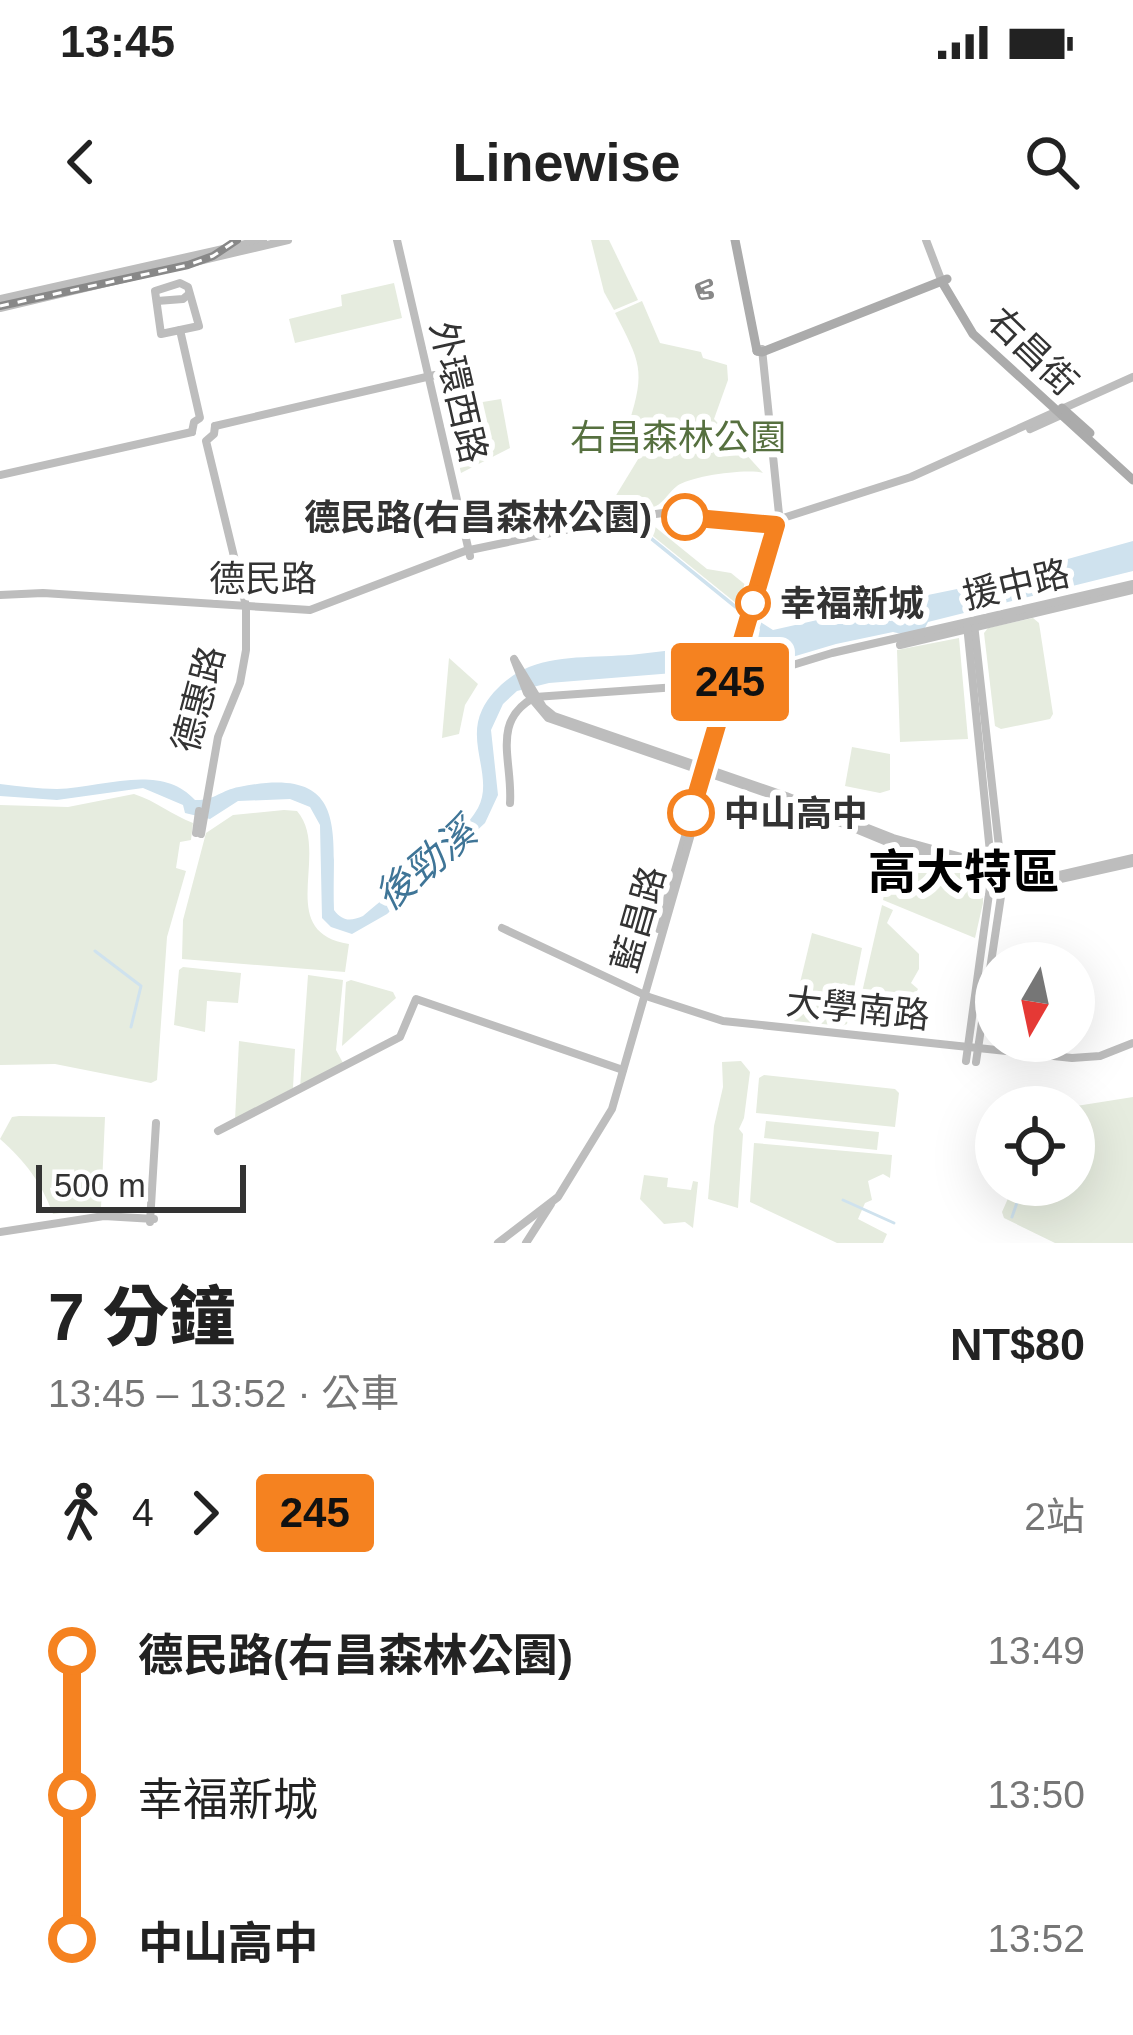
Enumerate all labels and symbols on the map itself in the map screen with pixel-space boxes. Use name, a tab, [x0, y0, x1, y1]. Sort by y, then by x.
street label: 右昌街	[980, 299, 1086, 404]
street label: 外環西路	[422, 317, 495, 467]
park label: 右昌森林公園	[570, 417, 786, 458]
marker: 德民路(右昌森林公園)	[663, 495, 707, 539]
place label: 德民路(右昌森林公園)	[304, 497, 652, 538]
street label: 援中路	[959, 552, 1073, 617]
street label: 德民路	[209, 558, 317, 599]
place label: 幸福新城	[780, 583, 924, 624]
marker: 幸福新城	[737, 587, 769, 619]
street label: 德惠路	[165, 642, 232, 757]
line badge: 245	[661, 643, 799, 721]
marker: 中山高中	[669, 791, 713, 835]
place label: 中山高中	[724, 793, 868, 834]
water label: 後勁溪	[367, 807, 488, 918]
district label: 高大特區	[868, 846, 1060, 899]
street label: 藍昌路	[604, 862, 673, 977]
north arrow	[975, 942, 1095, 1062]
street label: 大學南路	[784, 981, 932, 1036]
scale bar	[36, 1159, 246, 1212]

